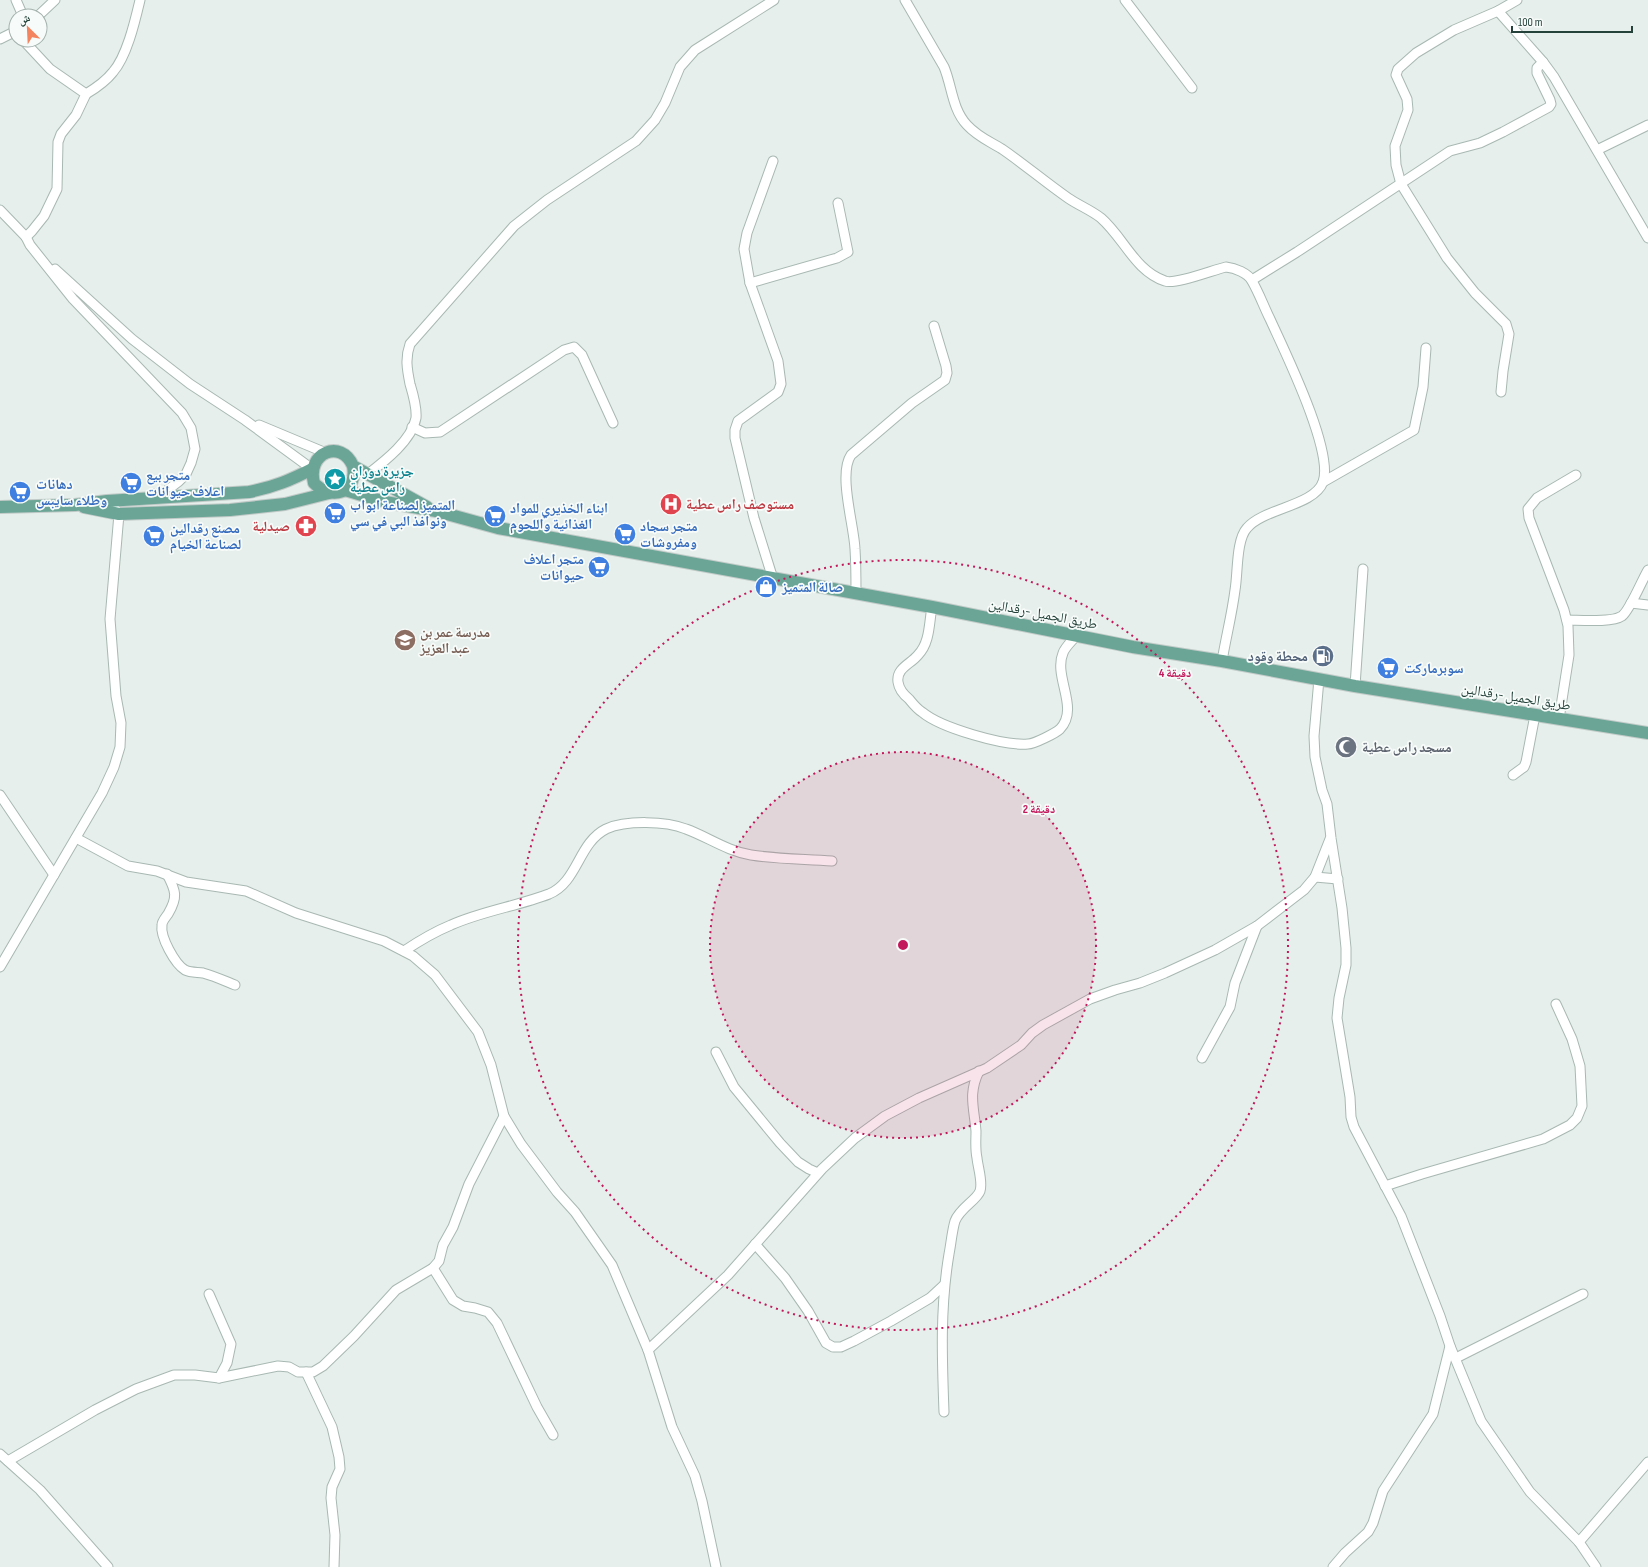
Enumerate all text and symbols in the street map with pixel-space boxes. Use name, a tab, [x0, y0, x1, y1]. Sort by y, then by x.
north arrow	[8, 8, 48, 48]
scale bar	[1512, 8, 1632, 34]
text: ش	[16, 11, 33, 29]
text: 100 m	[1518, 15, 1543, 30]
place label: جزيرة دوران راس عطية	[350, 463, 414, 496]
place icon: جزيرة دوران راس عطية	[322, 466, 348, 492]
place label: متجر بيع اعلاف حيوانات	[146, 467, 224, 500]
supermarket icon: متجر بيع اعلاف حيوانات	[118, 470, 144, 496]
place label: دهانات وطلاء سايبس	[36, 476, 107, 509]
supermarket icon: دهانات وطلاء سايبس	[7, 479, 33, 505]
hospital icon: مستوصف راس عطية	[658, 491, 684, 517]
place label: مستوصف راس عطية	[686, 496, 794, 513]
place label: المتميز لصناعة ابواب ونوافذ البي في سي	[350, 497, 455, 532]
supermarket icon: المتميز لصناعة ابواب ونوافذ البي في سي	[322, 500, 348, 526]
place label: ابناء الخذيري للمواد الغذائية واللحوم	[510, 500, 608, 534]
supermarket icon: ابناء الخذيري للمواد الغذائية واللحوم	[482, 503, 508, 529]
pharmacy icon: صيدلية	[293, 513, 319, 539]
place label: صيدلية	[252, 518, 290, 535]
place label: متجر سجاد ومفروشات	[640, 518, 698, 551]
place label: مصنع رقدالين لصناعة الخيام	[170, 520, 241, 554]
supermarket icon: متجر سجاد ومفروشات	[612, 521, 638, 547]
supermarket icon: مصنع رقدالين لصناعة الخيام	[141, 523, 167, 549]
place label: متجر اعلاف حيوانات	[524, 551, 584, 584]
supermarket icon: متجر اعلاف حيوانات	[586, 554, 612, 580]
shop icon: صالة المتميز	[753, 574, 779, 600]
place label: صالة المتميز	[781, 579, 843, 596]
street label: طريق الجميل -رقدالين	[987, 595, 1099, 634]
place label: مدرسة عمر بن عبد العزيز	[419, 624, 490, 657]
school or university icon: مدرسة عمر بن عبد العزيز	[392, 627, 418, 653]
fuel station icon: محطة وقود	[1310, 643, 1336, 669]
place label: محطة وقود	[1248, 648, 1308, 665]
supermarket icon: سوبرماركت	[1375, 655, 1401, 681]
place label: سوبرماركت	[1404, 660, 1464, 677]
text: 4 دقيقة	[1159, 666, 1191, 681]
street label: طريق الجميل -رقدالين	[1460, 680, 1572, 715]
mosque icon: مسجد راس عطية	[1333, 734, 1359, 760]
place label: مسجد راس عطية	[1362, 739, 1452, 756]
text: 2 دقيقة	[1023, 802, 1055, 817]
centre of rings	[896, 938, 910, 952]

